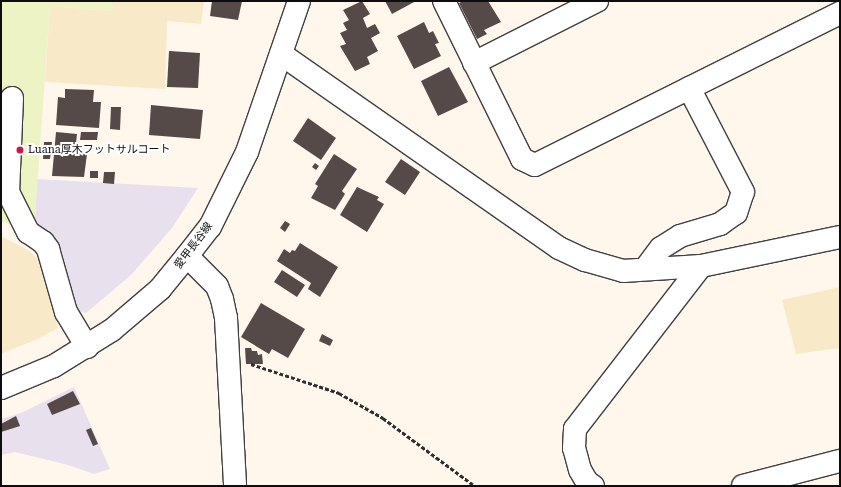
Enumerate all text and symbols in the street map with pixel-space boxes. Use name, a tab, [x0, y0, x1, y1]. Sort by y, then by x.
place label: Luana厚木フットサルコート	[28, 143, 171, 157]
marker: Luana厚木フットサルコート	[15, 145, 25, 155]
street label: 愛甲長谷線	[172, 220, 216, 272]

